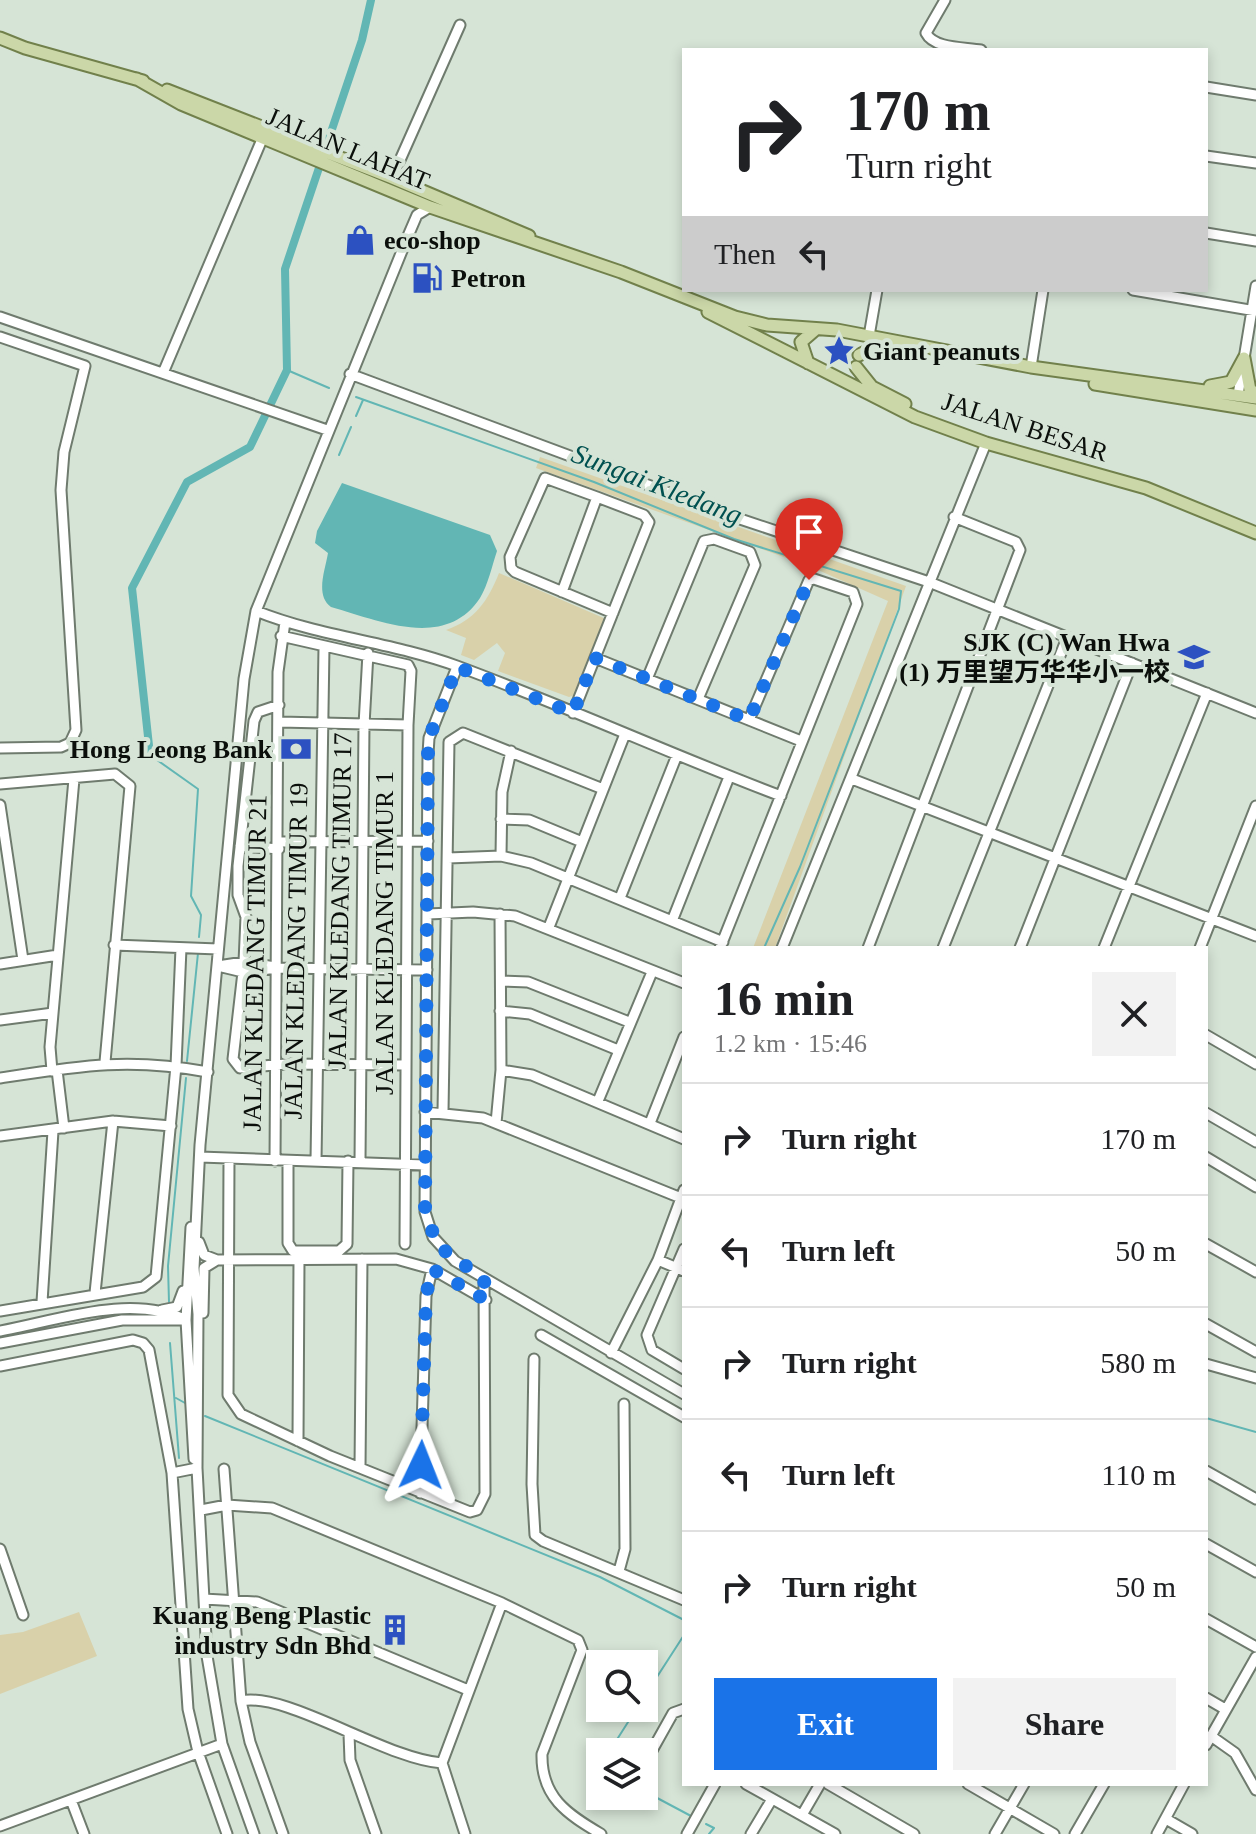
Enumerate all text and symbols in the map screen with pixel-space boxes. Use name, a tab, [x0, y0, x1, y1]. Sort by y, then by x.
icon: right	[714, 80, 818, 184]
text: 170 m	[846, 80, 991, 142]
street label: JALAN LAHAT	[262, 102, 434, 196]
text: Turn right	[846, 146, 992, 186]
shop icon: eco-shop	[343, 223, 377, 257]
place label: eco-shop	[384, 226, 481, 255]
icon: left	[792, 232, 836, 276]
text: Then	[714, 237, 776, 270]
fuel station icon: Petron	[410, 261, 444, 295]
place label: Petron	[451, 264, 526, 293]
place icon: Giant peanuts	[822, 334, 856, 368]
place label: Giant peanuts	[863, 337, 1020, 366]
street label: JALAN BESAR	[938, 387, 1112, 468]
water label: Sungai Kledang	[568, 437, 746, 531]
pin	[775, 498, 843, 580]
icon: arrive	[787, 510, 831, 554]
place label: SJK (C) Wan Hwa (1) 万里望万华华小一校	[899, 628, 1170, 687]
school or university icon: SJK (C) Wan Hwa (1) 万里望万华华小一校	[1177, 640, 1211, 674]
bank icon: Hong Leong Bank	[279, 732, 313, 766]
street label: JALAN KLEDANG TIMUR 17	[323, 732, 357, 1070]
place label: Hong Leong Bank	[70, 735, 273, 764]
street label: JALAN KLEDANG TIMUR 1	[370, 771, 399, 1095]
street label: JALAN KLEDANG TIMUR 19	[279, 782, 313, 1120]
street label: JALAN KLEDANG TIMUR 21	[238, 794, 272, 1132]
text: 16 min	[714, 972, 854, 1025]
button: close	[1092, 972, 1176, 1056]
text: 1.2 km · 15:46	[714, 1029, 867, 1058]
icon: right	[714, 1117, 758, 1161]
text: Turn right	[782, 1122, 917, 1155]
text: 170 m	[1100, 1122, 1176, 1155]
icon: left	[714, 1229, 758, 1273]
text: Turn left	[782, 1234, 895, 1267]
text: 50 m	[1115, 1234, 1176, 1267]
icon: right	[714, 1341, 758, 1385]
text: Turn right	[782, 1346, 917, 1379]
text: 580 m	[1100, 1346, 1176, 1379]
position arrow	[379, 1423, 463, 1507]
icon: left	[714, 1453, 758, 1497]
text: Turn left	[782, 1458, 895, 1491]
text: 110 m	[1101, 1458, 1176, 1491]
icon: right	[714, 1565, 758, 1609]
text: Turn right	[782, 1570, 917, 1603]
text: 50 m	[1115, 1570, 1176, 1603]
place label: Kuang Beng Plastic industry Sdn Bhd	[153, 1601, 372, 1660]
building icon: Kuang Beng Plastic industry Sdn Bhd	[378, 1613, 412, 1647]
map controls	[586, 1650, 658, 1810]
button: search	[586, 1650, 658, 1722]
button: Exit	[714, 1678, 937, 1770]
button: Share	[953, 1678, 1176, 1770]
button: layers	[586, 1738, 658, 1810]

